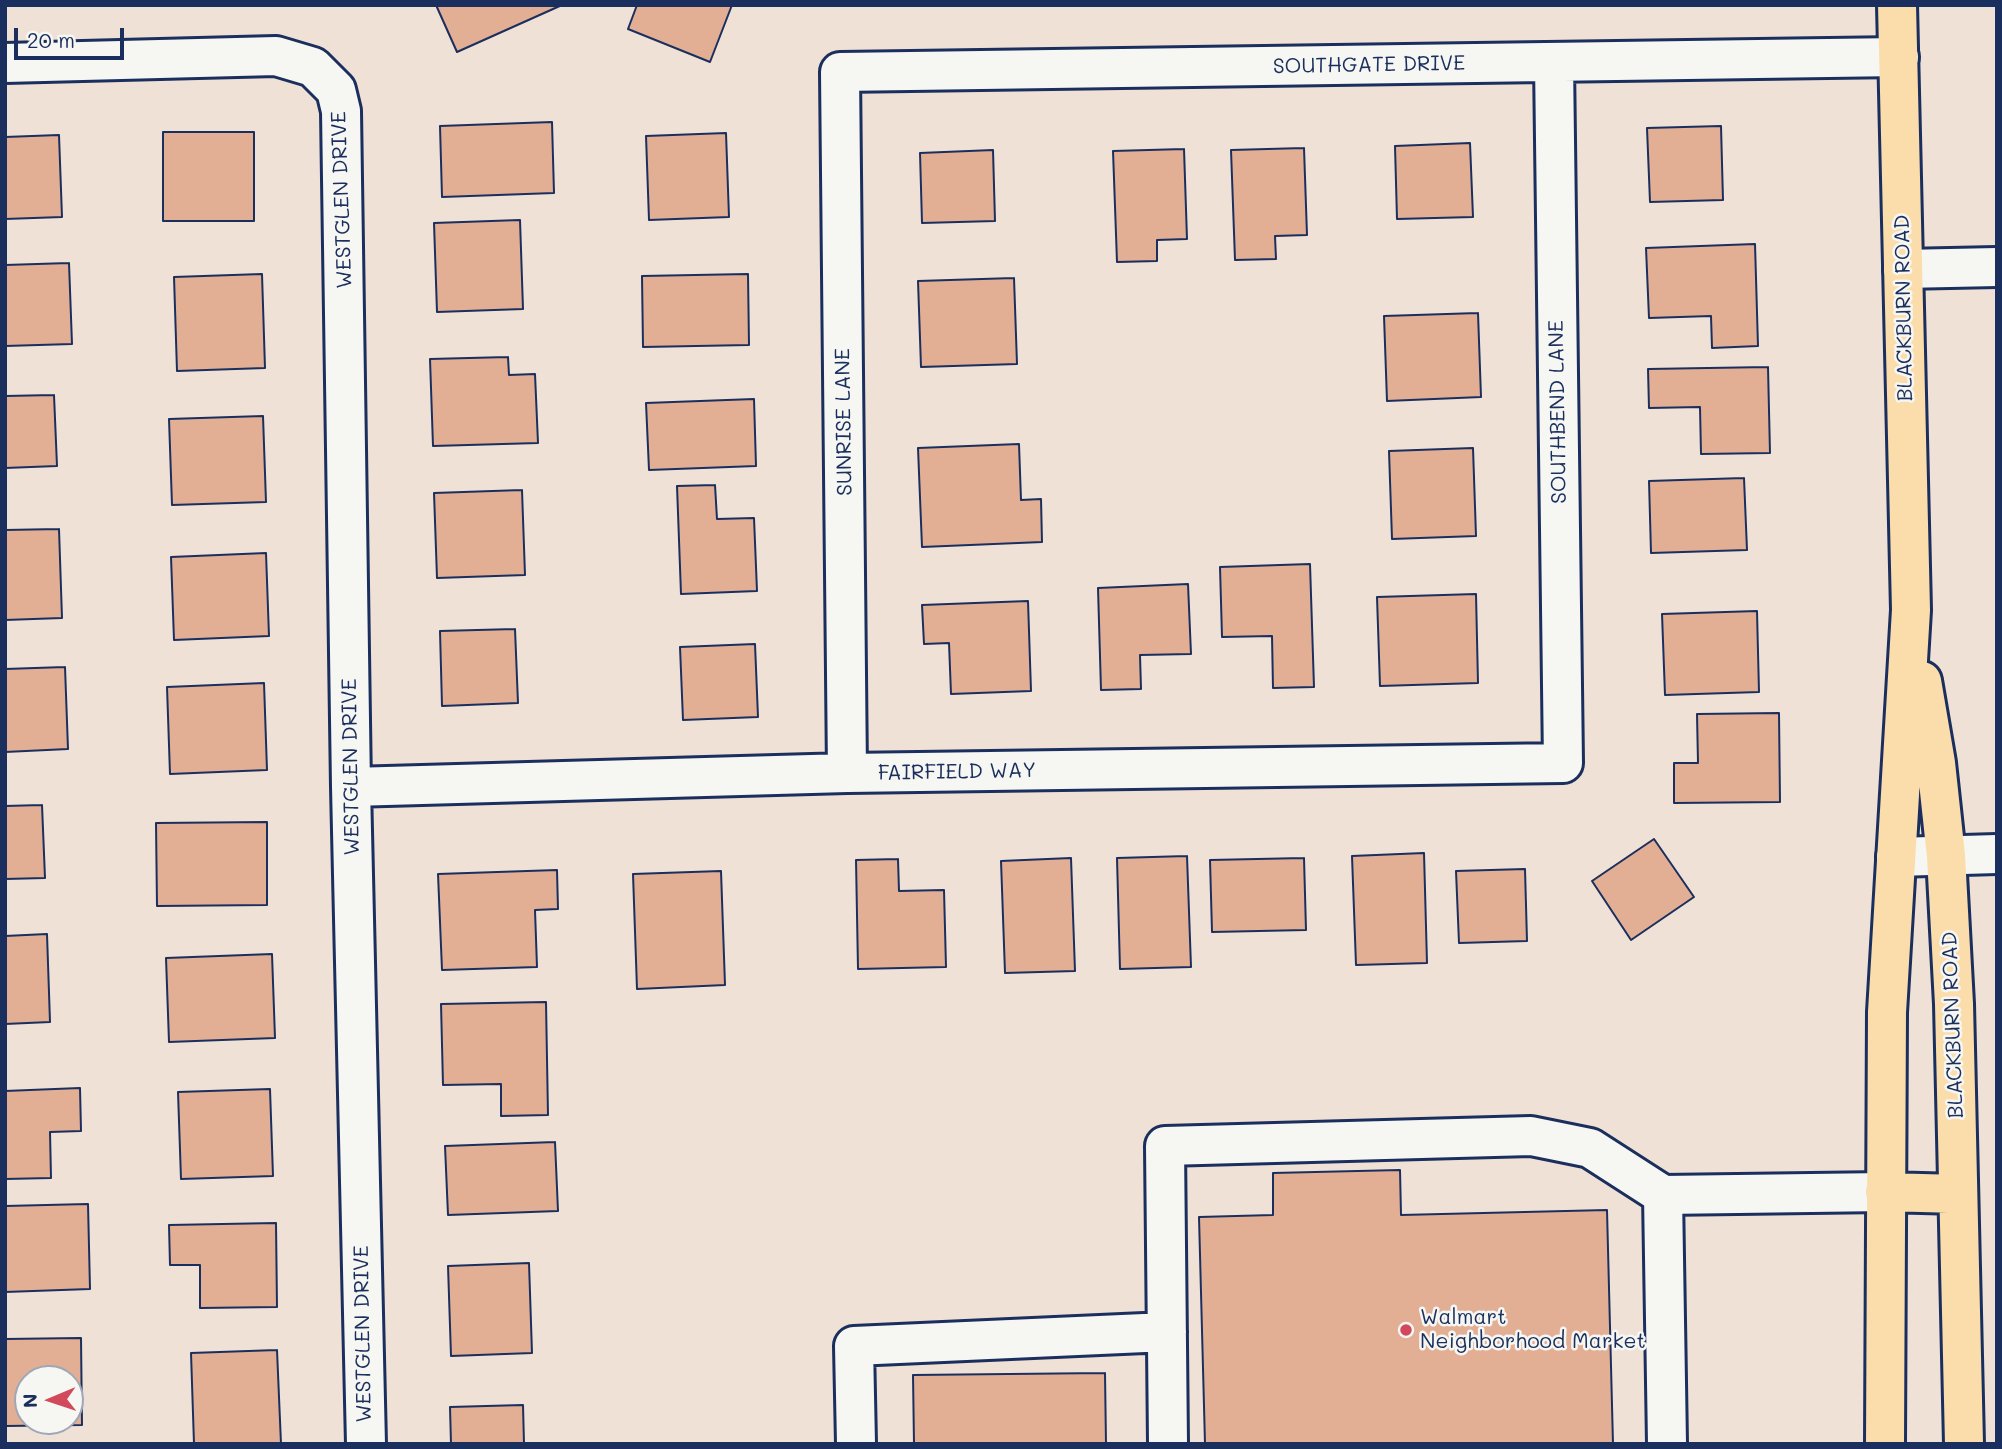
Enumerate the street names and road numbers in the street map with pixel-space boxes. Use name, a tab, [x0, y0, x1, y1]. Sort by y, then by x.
street label: SOUTHGATE DRIVE	[1273, 51, 1465, 79]
street label: WESTGLEN DRIVE	[326, 111, 358, 289]
street label: BLACKBURN ROAD	[1890, 214, 1918, 402]
street label: SOUTHBEND LANE	[1544, 320, 1572, 504]
street label: SUNRISE LANE	[830, 348, 858, 496]
street label: WESTGLEN DRIVE	[337, 678, 365, 856]
street label: FAIRFIELD WAY	[878, 758, 1036, 786]
street label: BLACKBURN ROAD	[1937, 931, 1969, 1119]
street label: WESTGLEN DRIVE	[349, 1245, 377, 1423]

